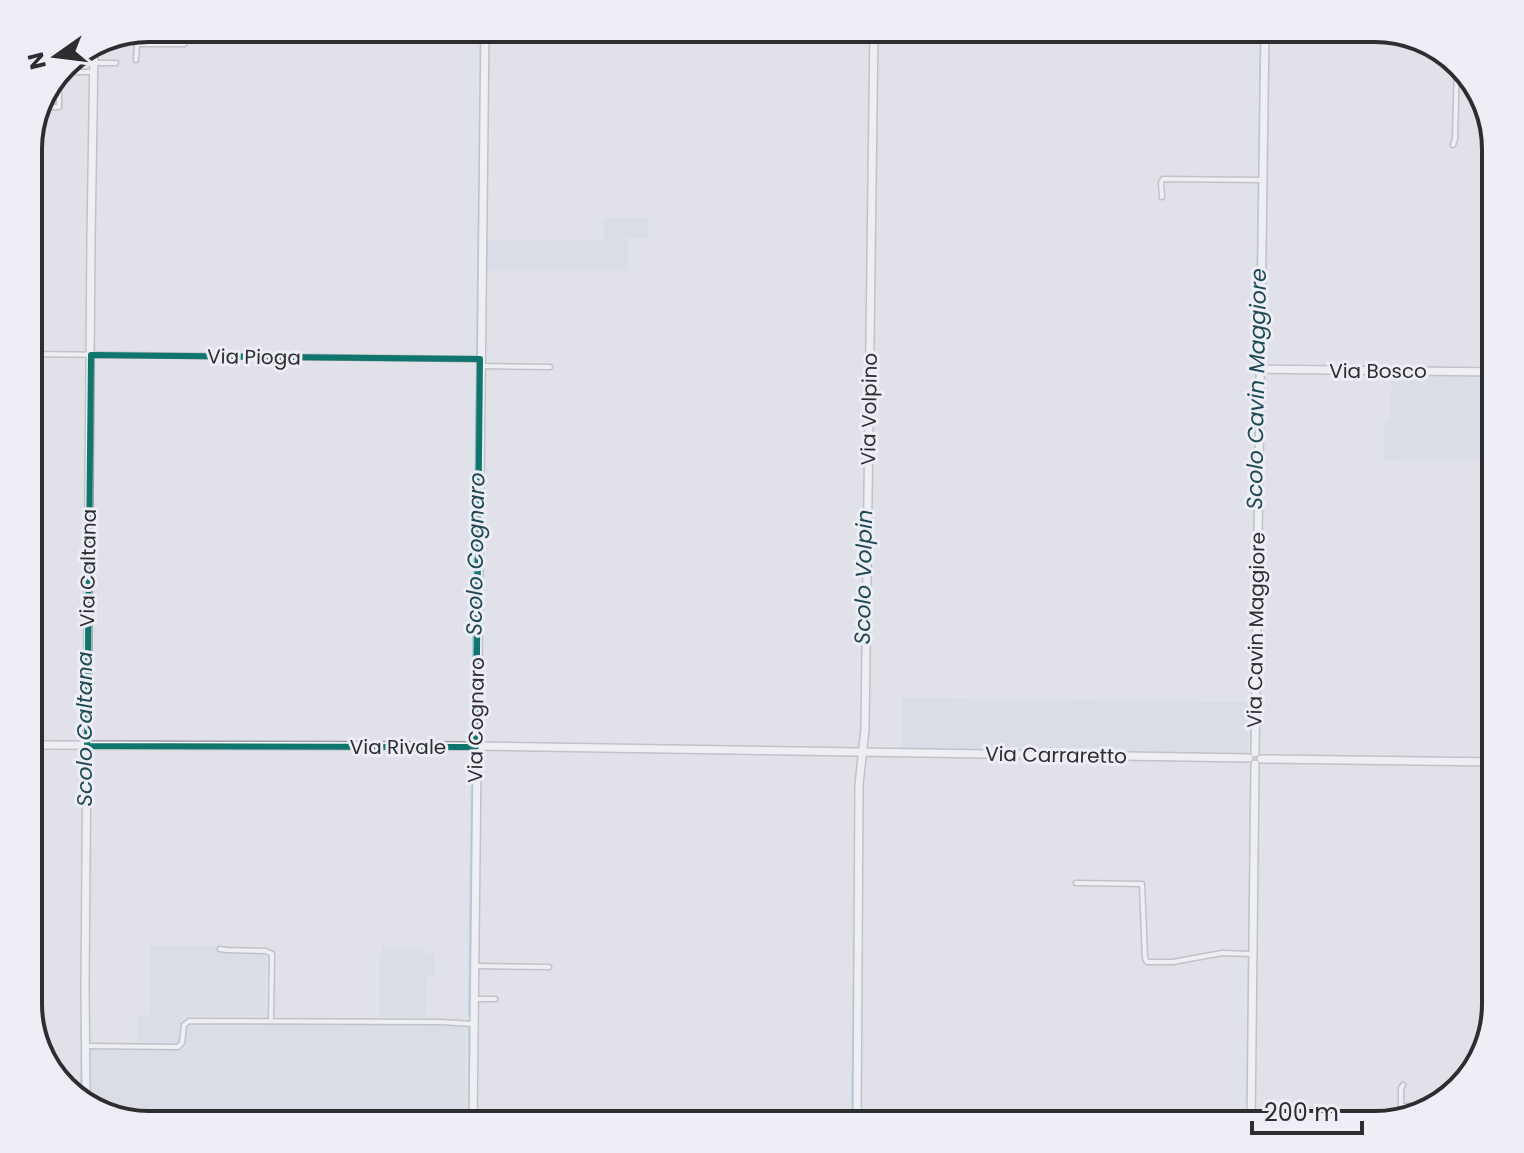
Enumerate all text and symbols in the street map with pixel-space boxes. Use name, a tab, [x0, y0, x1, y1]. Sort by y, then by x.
north arrow	[16, 16, 96, 96]
text: N	[20, 49, 54, 72]
water label: Scolo Cavin Maggiore	[1239, 268, 1274, 510]
street label: Via Pioga	[207, 342, 301, 372]
street label: Via Volpino	[854, 352, 884, 466]
street label: Via Bosco	[1329, 357, 1427, 385]
water label: Scolo Cognaro	[459, 472, 492, 636]
street label: Via Caltana	[73, 509, 103, 627]
water label: Scolo Volpin	[847, 509, 880, 645]
street label: Via Cavin Maggiore	[1240, 532, 1272, 728]
water label: Scolo Caltana	[69, 651, 100, 807]
street label: Via Cognaro	[461, 657, 491, 783]
street label: Via Rivale	[350, 733, 446, 761]
street label: Via Carraretto	[985, 740, 1127, 770]
scale bar	[1252, 1085, 1362, 1135]
text: 200 m	[1264, 1096, 1339, 1129]

